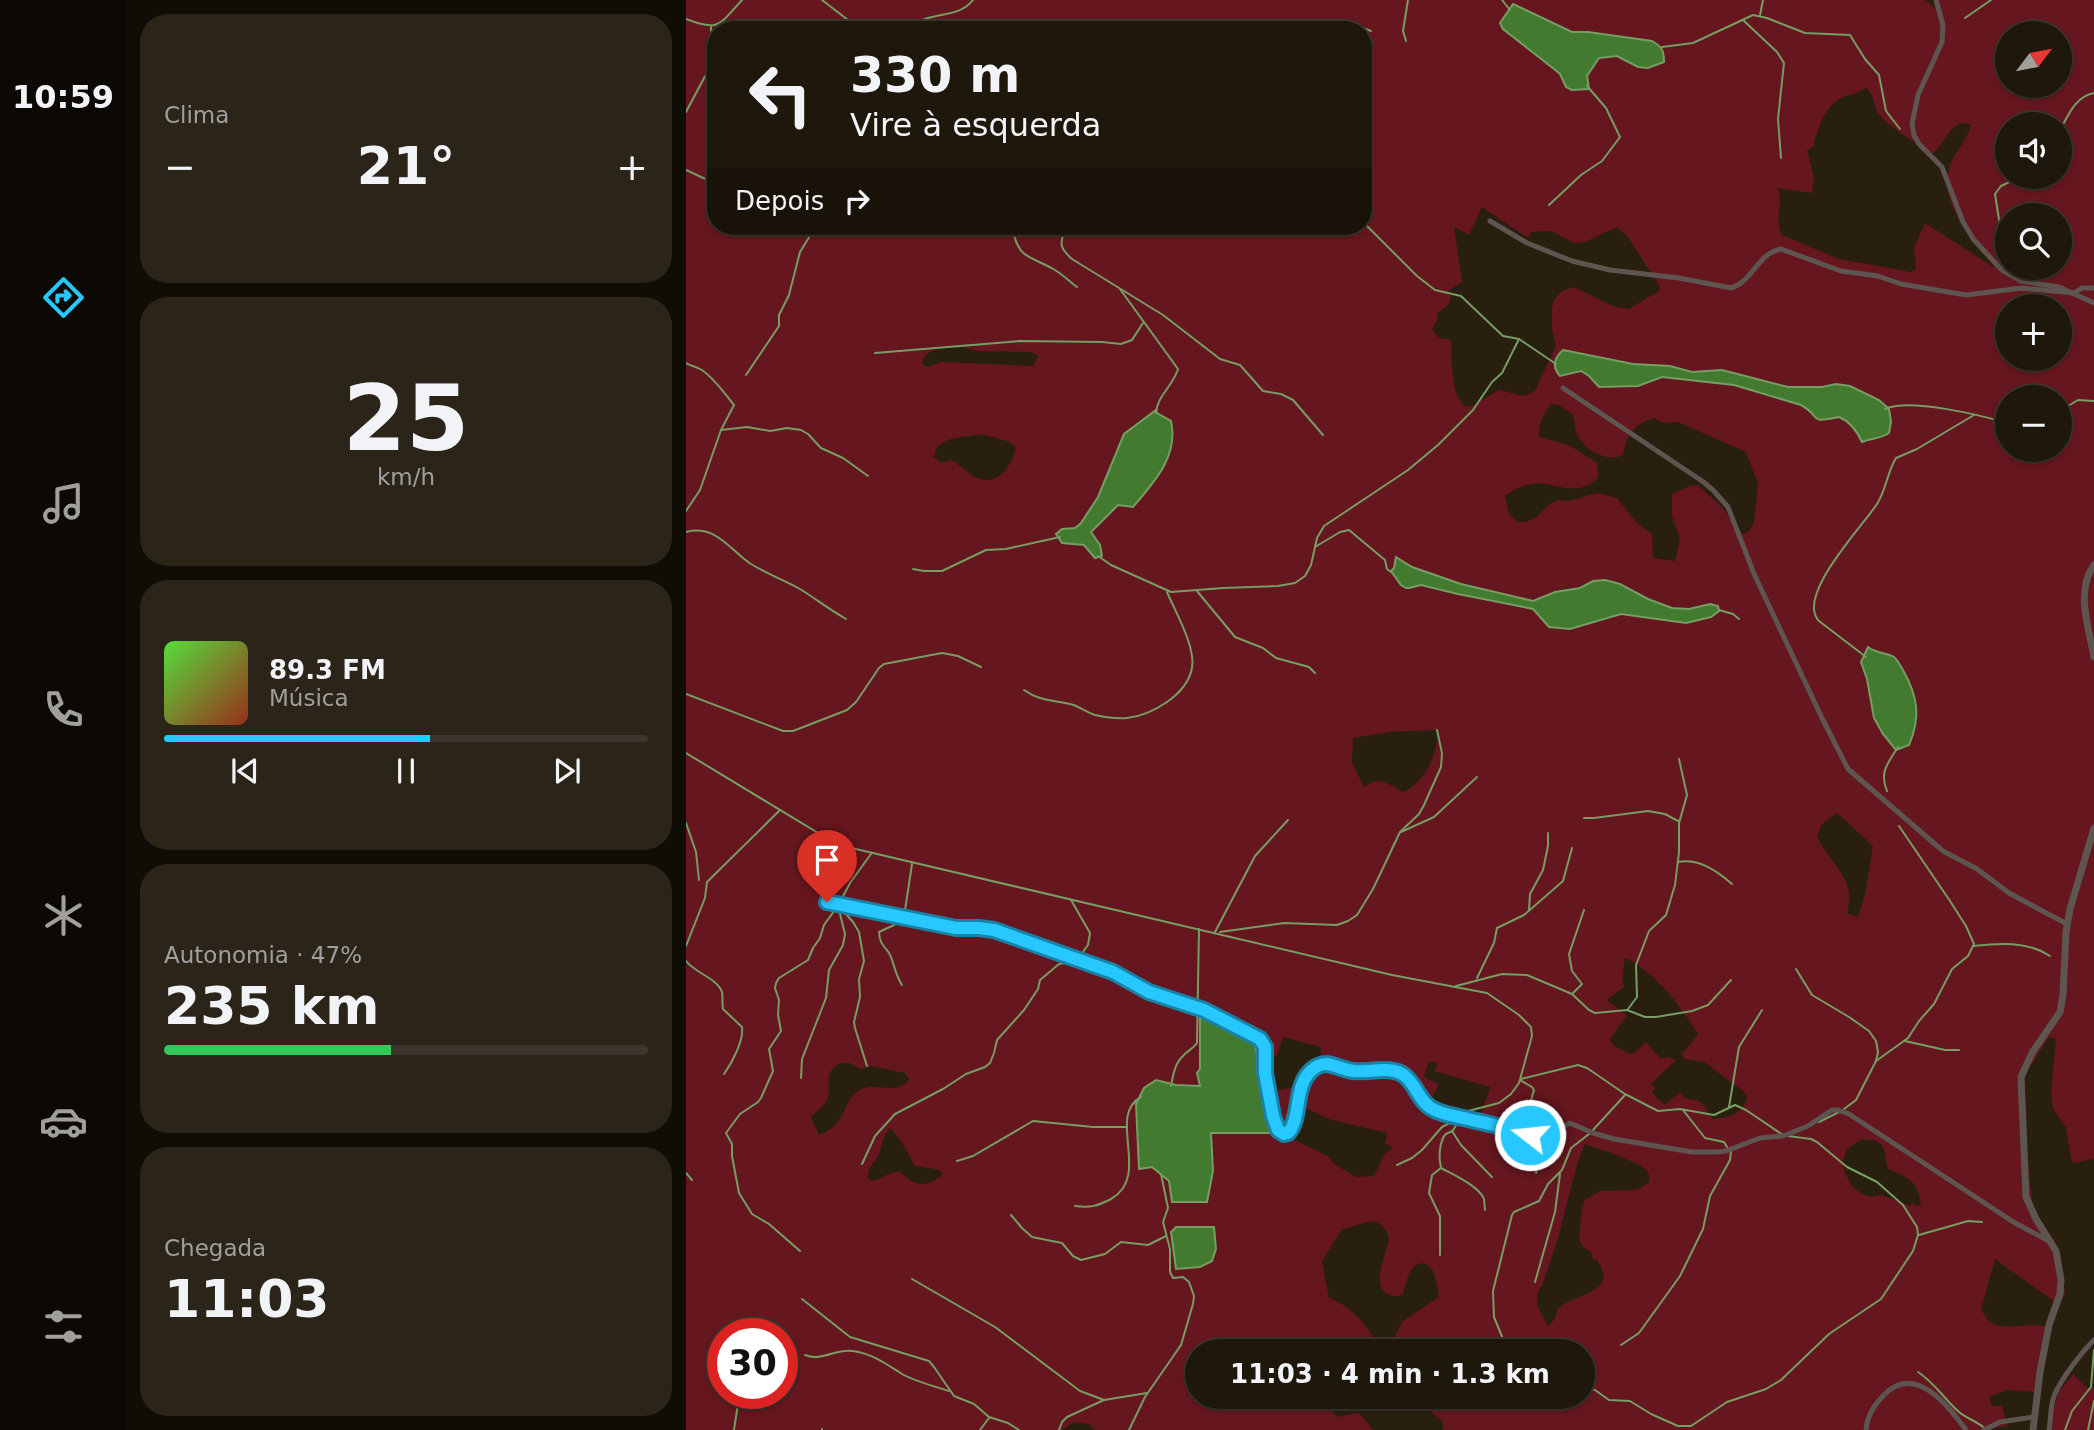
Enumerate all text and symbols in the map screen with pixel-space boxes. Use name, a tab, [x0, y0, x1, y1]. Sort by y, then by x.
north arrow	[1995, 21, 2072, 98]
map controls	[1995, 21, 2072, 462]
text: 330 m	[850, 47, 1020, 104]
icon: left	[735, 49, 826, 140]
text: 10:59	[12, 78, 114, 116]
text: Clima	[164, 102, 229, 128]
text: Vire à esquerda	[850, 106, 1101, 144]
button: sound	[1995, 112, 2072, 189]
text: 21°	[357, 136, 455, 196]
text: −	[164, 145, 196, 189]
text: +	[616, 145, 648, 189]
icon: right	[838, 182, 876, 220]
text: Depois	[735, 186, 824, 216]
button: search	[1995, 203, 2072, 280]
icon: directions	[39, 273, 88, 322]
button: +	[1995, 294, 2072, 371]
text: 25	[343, 366, 469, 471]
button: −	[1995, 385, 2072, 462]
text: km/h	[377, 464, 435, 490]
icon: music	[39, 479, 88, 528]
text: 89.3 FM	[269, 655, 386, 685]
icon: phone	[39, 685, 88, 734]
text: Música	[269, 685, 349, 711]
icon: previous	[226, 752, 264, 790]
icon: pause	[387, 752, 425, 790]
icon: next	[548, 752, 586, 790]
pin	[797, 830, 857, 902]
icon: arrive	[808, 841, 846, 879]
icon: climate	[39, 891, 88, 940]
text: Autonomia · 47%	[164, 942, 362, 968]
text: 235 km	[164, 976, 379, 1036]
icon: car	[39, 1097, 88, 1146]
position arrow	[1493, 1098, 1567, 1172]
text: Chegada	[164, 1235, 266, 1261]
text: 11:03	[164, 1269, 330, 1329]
icon: filters	[39, 1302, 88, 1351]
speed limit sign: 30	[707, 1318, 798, 1409]
text: 11:03 · 4 min · 1.3 km	[1230, 1359, 1550, 1389]

